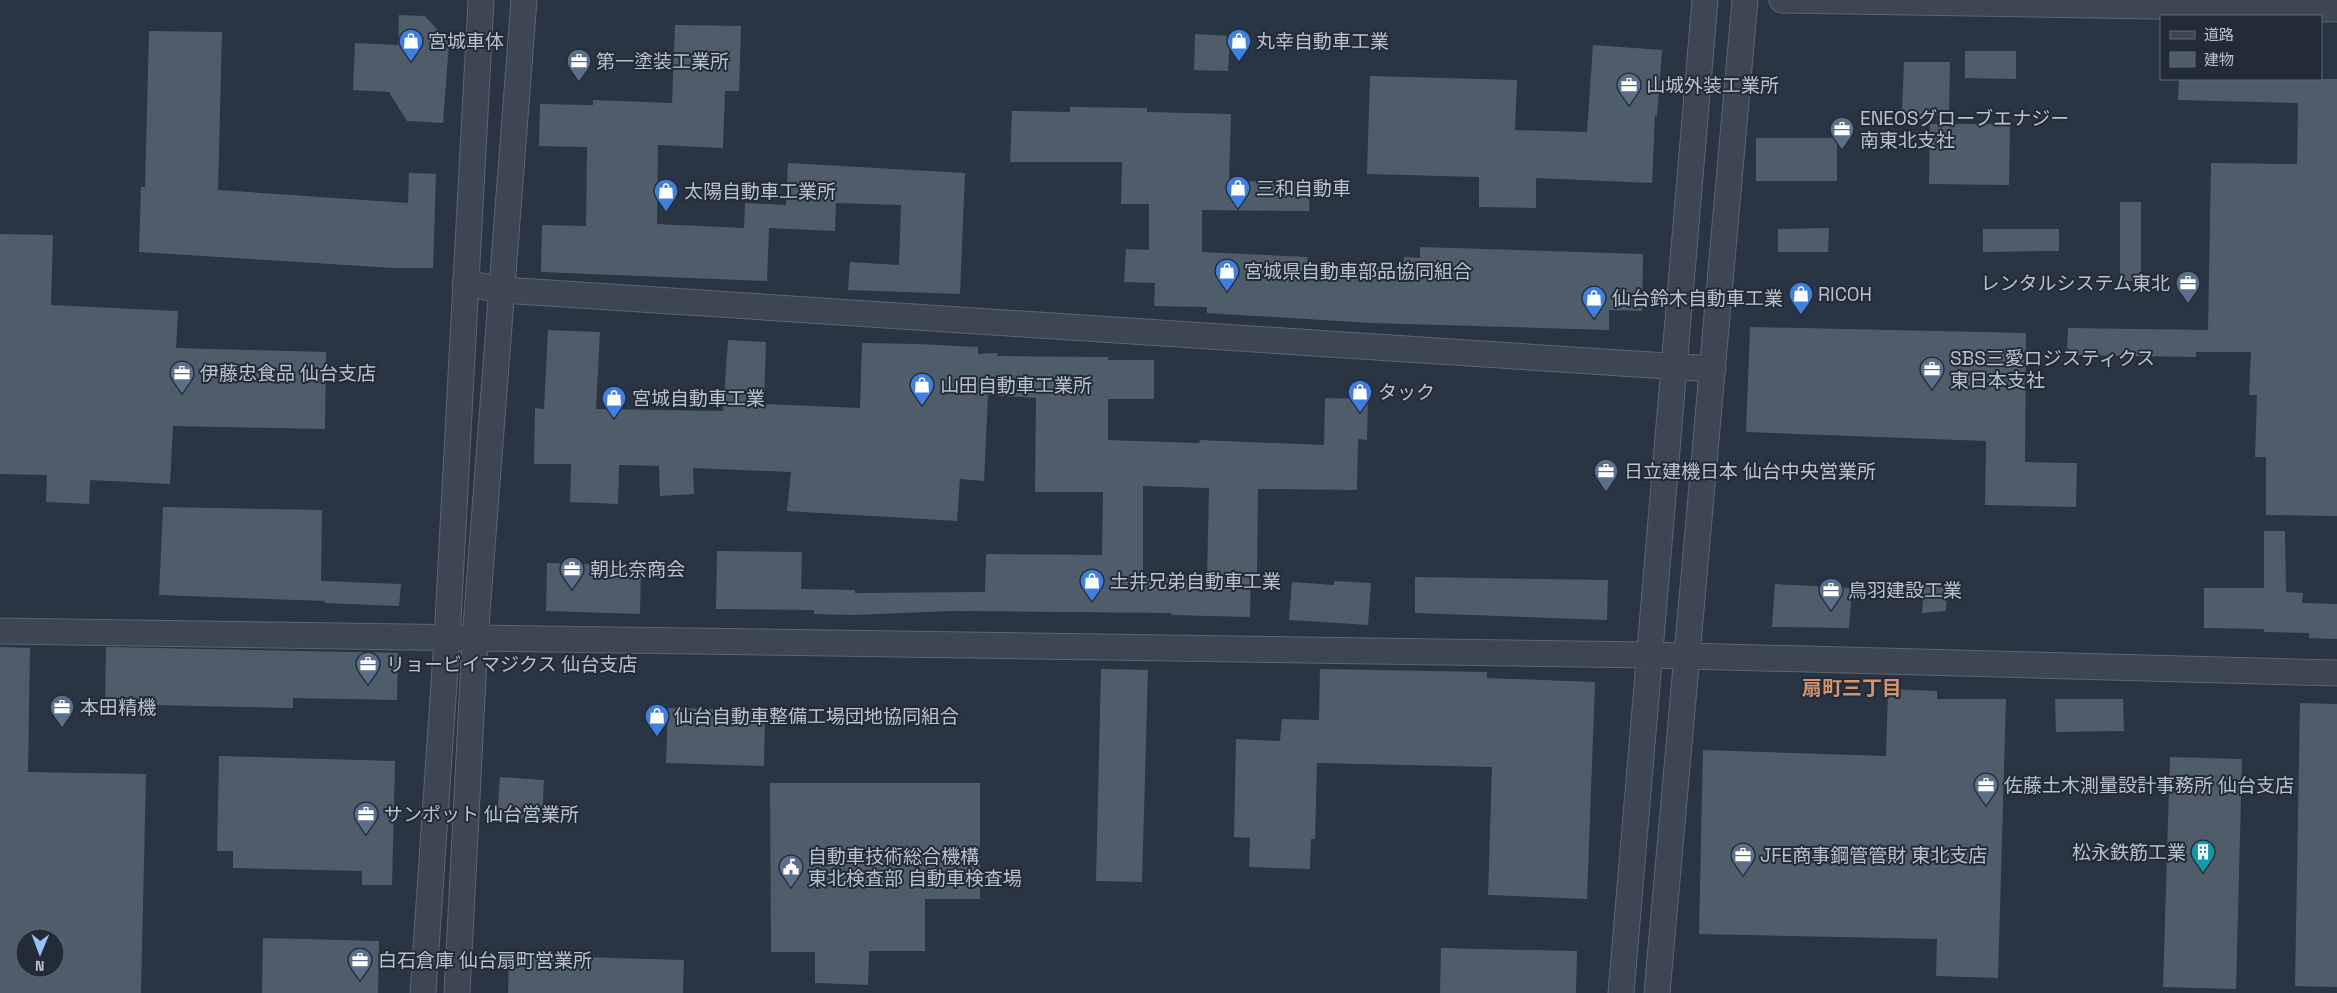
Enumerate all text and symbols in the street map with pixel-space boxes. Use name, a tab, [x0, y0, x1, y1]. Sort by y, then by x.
legend	[2160, 15, 2322, 80]
text: 道路	[2204, 25, 2234, 44]
shop icon: 宮城車体	[398, 28, 424, 62]
shop icon: 丸幸自動車工業	[1226, 28, 1252, 62]
place label: 宮城車体	[428, 29, 504, 54]
place label: 丸幸自動車工業	[1256, 29, 1389, 54]
office icon: 第一塗装工業所	[566, 48, 592, 82]
place label: 第一塗装工業所	[596, 49, 729, 74]
text: 建物	[2204, 50, 2234, 69]
office icon: 山城外装工業所	[1616, 72, 1642, 106]
place label: 山城外装工業所	[1646, 73, 1779, 98]
place label: ENEOSグローブエナジー 南東北支社	[1860, 106, 2069, 153]
office icon: ENEOSグローブエナジー 南東北支社	[1829, 116, 1855, 150]
shop icon: 三和自動車	[1225, 175, 1251, 209]
place label: 三和自動車	[1256, 176, 1351, 201]
shop icon: 太陽自動車工業所	[653, 178, 679, 212]
place label: 太陽自動車工業所	[684, 179, 836, 204]
shop icon: 宮城県自動車部品協同組合	[1214, 258, 1240, 292]
place label: 宮城県自動車部品協同組合	[1244, 259, 1472, 284]
office icon: レンタルシステム東北	[2175, 270, 2201, 304]
place label: レンタルシステム東北	[1981, 271, 2170, 296]
shop icon: RICOH	[1788, 281, 1814, 315]
place label: RICOH	[1818, 282, 1872, 307]
shop icon: 仙台鈴木自動車工業	[1581, 285, 1607, 319]
place label: 仙台鈴木自動車工業	[1612, 286, 1783, 311]
place label: SBS三愛ロジスティクス 東日本支社	[1950, 346, 2155, 393]
office icon: SBS三愛ロジスティクス 東日本支社	[1919, 356, 1945, 390]
office icon: 伊藤忠食品 仙台支店	[169, 360, 195, 394]
place label: 伊藤忠食品 仙台支店	[200, 361, 376, 386]
shop icon: 山田自動車工業所	[909, 372, 935, 406]
place label: 山田自動車工業所	[940, 373, 1092, 398]
shop icon: タック	[1347, 379, 1373, 413]
place label: タック	[1378, 380, 1435, 405]
shop icon: 宮城自動車工業	[601, 385, 627, 419]
place label: 宮城自動車工業	[632, 386, 765, 411]
office icon: 日立建機日本 仙台中央営業所	[1593, 458, 1619, 492]
place label: 日立建機日本 仙台中央営業所	[1624, 459, 1876, 484]
office icon: 朝比奈商会	[559, 556, 585, 590]
place label: 朝比奈商会	[590, 557, 685, 582]
shop icon: 土井兄弟自動車工業	[1079, 568, 1105, 602]
place label: 土井兄弟自動車工業	[1110, 569, 1281, 594]
office icon: 鳥羽建設工業	[1818, 577, 1844, 611]
place label: 鳥羽建設工業	[1848, 578, 1962, 603]
office icon: リョービイマジクス 仙台支店	[355, 651, 381, 685]
place label: リョービイマジクス 仙台支店	[386, 652, 637, 677]
district label: 扇町三丁目	[1802, 675, 1902, 701]
office icon: 本田精機	[49, 694, 75, 728]
place label: 本田精機	[80, 695, 156, 720]
shop icon: 仙台自動車整備工場団地協同組合	[644, 703, 670, 737]
place label: 仙台自動車整備工場団地協同組合	[674, 704, 959, 729]
office icon: 佐藤土木測量設計事務所 仙台支店	[1973, 772, 1999, 806]
place label: 佐藤土木測量設計事務所 仙台支店	[2004, 773, 2294, 798]
office icon: サンポット 仙台営業所	[353, 801, 379, 835]
place label: サンポット 仙台営業所	[384, 802, 579, 827]
building icon: 松永鉄筋工業	[2190, 839, 2216, 873]
place label: 松永鉄筋工業	[2072, 840, 2186, 865]
office icon: JFE商事鋼管管財 東北支店	[1730, 842, 1756, 876]
place label: JFE商事鋼管管財 東北支店	[1760, 843, 1987, 868]
place label: 自動車技術総合機構 東北検査部 自動車検査場	[808, 844, 1022, 891]
public building icon: 自動車技術総合機構 東北検査部 自動車検査場	[778, 854, 804, 888]
north arrow	[15, 928, 65, 978]
office icon: 白石倉庫 仙台扇町営業所	[347, 947, 373, 981]
place label: 白石倉庫 仙台扇町営業所	[378, 948, 592, 973]
text: N	[35, 957, 45, 975]

